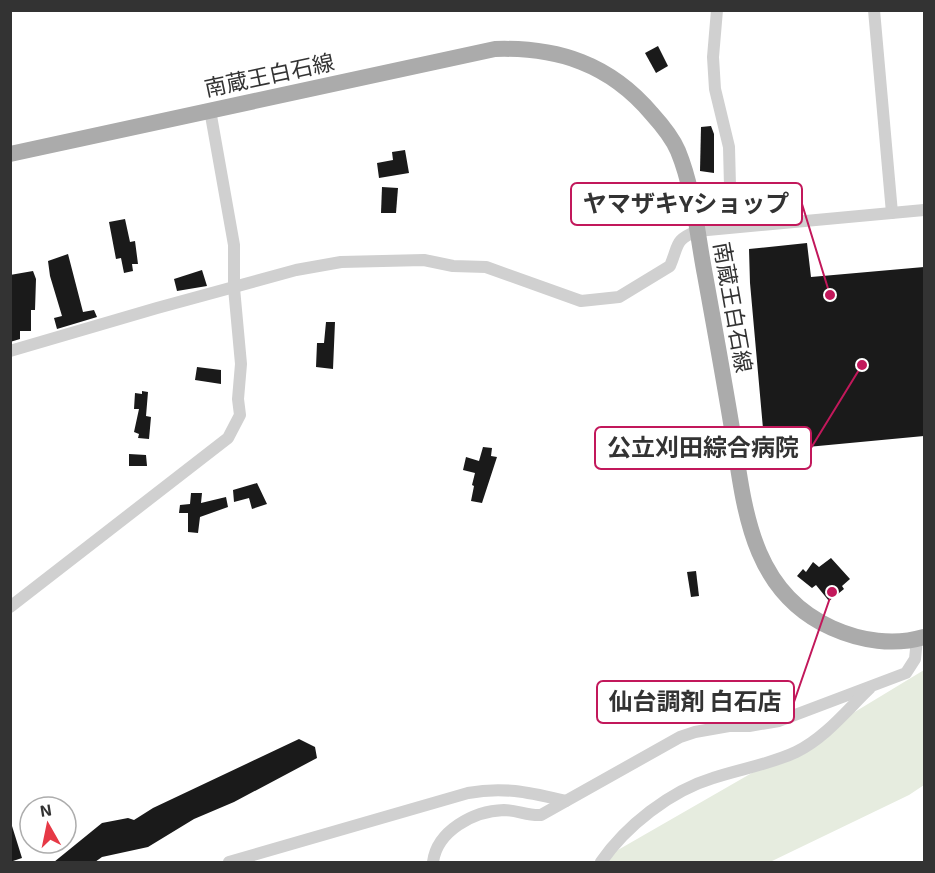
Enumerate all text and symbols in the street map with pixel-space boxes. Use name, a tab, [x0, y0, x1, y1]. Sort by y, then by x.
street label: 南蔵王白石線	[202, 48, 336, 100]
callout: ヤマザキYショップ	[571, 183, 802, 225]
text: ヤマザキYショップ	[583, 188, 789, 217]
street label: 南蔵王白石線	[710, 240, 758, 374]
callout: 公立刈田綜合病院	[595, 427, 811, 469]
text: 公立刈田綜合病院	[607, 432, 799, 461]
callout: 仙台調剤 白石店	[597, 681, 794, 723]
text: 仙台調剤 白石店	[608, 686, 782, 715]
north arrow	[18, 795, 78, 855]
text: N	[38, 799, 53, 820]

